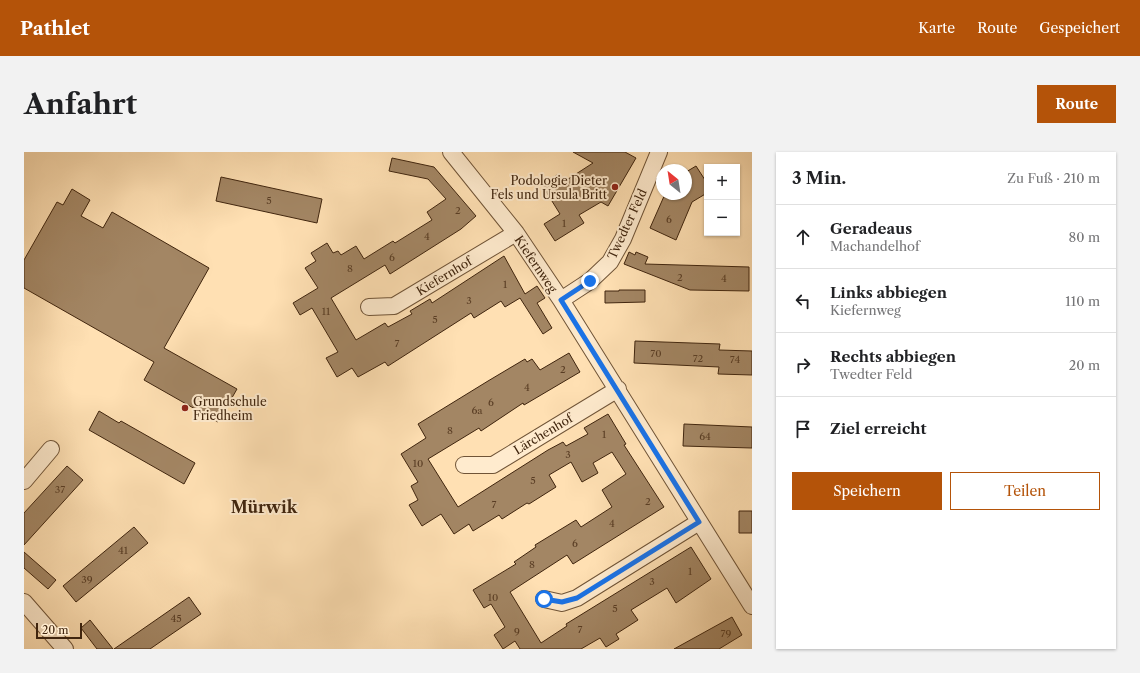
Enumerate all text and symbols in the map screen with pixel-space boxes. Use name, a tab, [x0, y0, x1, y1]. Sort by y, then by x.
text: Pathlet	[20, 17, 90, 40]
text: Karte	[918, 19, 955, 37]
text: Route	[977, 19, 1017, 37]
text: Gespeichert	[1039, 19, 1120, 37]
button: Route	[1037, 85, 1116, 123]
text: Anfahrt	[24, 87, 137, 121]
north arrow	[656, 164, 692, 200]
map controls	[704, 164, 740, 236]
button: +	[704, 164, 740, 200]
text: 3 Min.	[792, 168, 846, 188]
text: Zu Fuß · 210 m	[1007, 170, 1100, 186]
place label: Podologie Dieter Fels und Ursula Britt	[490, 173, 608, 202]
marker: Podologie Dieter Fels und Ursula Britt	[610, 182, 620, 192]
street label: Twedter Feld	[604, 186, 650, 262]
house number: 5	[266, 194, 272, 207]
button: −	[704, 200, 740, 236]
house number: 2	[455, 204, 461, 217]
house number: 6	[666, 213, 672, 226]
house number: 1	[562, 217, 567, 230]
text: Geradeaus	[830, 219, 912, 238]
icon: ahead	[792, 226, 814, 248]
text: 80 m	[1068, 229, 1100, 245]
house number: 4	[424, 230, 430, 243]
street label: Kiefernweg	[511, 233, 561, 296]
text: Machandelhof	[830, 238, 920, 254]
house number: 6	[389, 251, 395, 264]
street label: Kiefernhof	[413, 253, 476, 298]
house number: 8	[347, 262, 353, 275]
house number: 2	[677, 271, 683, 284]
route end	[581, 272, 599, 290]
house number: 4	[721, 272, 727, 285]
house number: 1	[503, 278, 508, 291]
text: Links abbiegen	[830, 283, 947, 302]
icon: left	[792, 290, 814, 312]
text: 110 m	[1065, 293, 1100, 309]
house number: 3	[466, 294, 472, 307]
text: Kiefernweg	[830, 302, 901, 318]
house number: 11	[322, 305, 331, 318]
house number: 5	[432, 313, 438, 326]
house number: 7	[395, 337, 400, 350]
house number: 70	[650, 347, 662, 360]
text: Rechts abbiegen	[830, 347, 956, 366]
house number: 72	[693, 352, 704, 365]
house number: 74	[730, 353, 740, 366]
icon: right	[792, 354, 814, 376]
text: 20 m	[1069, 357, 1100, 373]
house number: 2	[560, 363, 566, 376]
text: Twedter Feld	[830, 366, 912, 382]
house number: 4	[524, 381, 530, 394]
place label: Grundschule Friedheim	[193, 394, 267, 423]
house number: 6	[488, 396, 494, 409]
marker: Grundschule Friedheim	[180, 403, 190, 413]
house number: 6a	[471, 404, 483, 417]
street label: Lärchenhof	[511, 410, 577, 457]
icon: arrive	[792, 418, 814, 440]
text: Ziel erreicht	[830, 419, 926, 438]
house number: 8	[447, 424, 453, 437]
house number: 1	[602, 428, 607, 441]
house number: 64	[699, 430, 711, 443]
house number: 3	[565, 448, 571, 461]
house number: 10	[413, 457, 423, 470]
button: Speichern	[792, 472, 942, 510]
button: Teilen	[950, 472, 1100, 510]
house number: 5	[530, 474, 536, 487]
house number: 37	[55, 483, 65, 496]
house number: 2	[645, 495, 651, 508]
district label: Mürwik	[231, 497, 298, 517]
house number: 7	[492, 498, 497, 511]
house number: 4	[609, 517, 615, 530]
house number: 6	[572, 537, 578, 550]
house number: 41	[118, 544, 129, 557]
house number: 8	[529, 558, 535, 571]
house number: 1	[688, 565, 693, 578]
house number: 39	[81, 573, 93, 586]
house number: 3	[649, 575, 655, 588]
route start	[535, 590, 553, 608]
house number: 10	[488, 591, 498, 604]
house number: 5	[612, 602, 618, 615]
house number: 45	[170, 612, 182, 625]
scale bar	[36, 621, 82, 640]
text: 20 m	[42, 623, 68, 637]
house number: 7	[578, 623, 583, 636]
house number: 9	[514, 625, 520, 638]
house number: 79	[721, 627, 732, 640]

